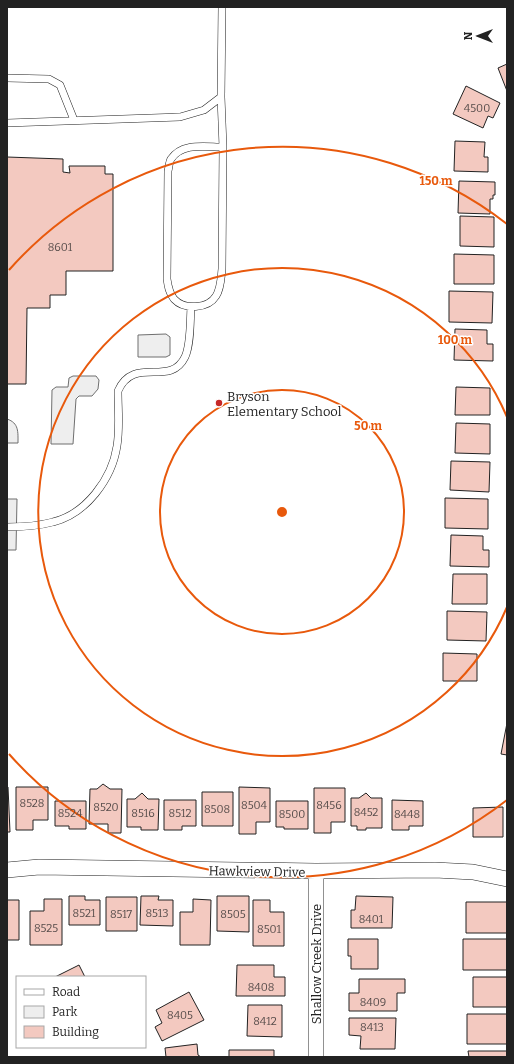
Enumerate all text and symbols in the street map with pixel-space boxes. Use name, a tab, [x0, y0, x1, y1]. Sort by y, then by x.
north arrow	[458, 16, 498, 56]
text: N	[462, 31, 475, 40]
house number: 4500	[464, 102, 490, 115]
text: 150 m	[420, 174, 453, 188]
house number: 8601	[48, 241, 73, 254]
text: 100 m	[438, 333, 473, 347]
place label: Bryson Elementary School	[227, 389, 342, 419]
marker: Bryson Elementary School	[214, 398, 224, 408]
text: 50 m	[354, 419, 382, 433]
centre of rings	[275, 505, 289, 519]
house number: 8528	[20, 797, 44, 810]
house number: 8504	[241, 799, 268, 812]
house number: 8456	[316, 799, 342, 812]
house number: 8520	[93, 801, 119, 814]
house number: 8508	[204, 803, 230, 816]
house number: 8452	[354, 806, 378, 819]
house number: 8524	[58, 807, 83, 820]
house number: 8516	[131, 807, 155, 820]
house number: 8512	[169, 807, 191, 820]
house number: 8500	[279, 808, 305, 821]
house number: 8448	[394, 808, 420, 821]
street label: Hawkview Drive	[208, 863, 306, 880]
street label: Shallow Creek Drive	[309, 904, 324, 1024]
house number: 8521	[73, 907, 96, 920]
house number: 8513	[145, 907, 169, 920]
house number: 8517	[110, 908, 133, 921]
house number: 8505	[220, 908, 246, 921]
house number: 8401	[359, 913, 384, 926]
house number: 8525	[34, 922, 58, 935]
house number: 8501	[257, 923, 282, 936]
legend	[16, 976, 146, 1048]
house number: 8408	[248, 981, 274, 994]
text: Road	[52, 985, 80, 999]
house number: 8409	[360, 996, 386, 1009]
text: Park	[52, 1005, 78, 1019]
house number: 8405	[167, 1009, 193, 1022]
house number: 8412	[253, 1015, 277, 1028]
house number: 8413	[360, 1021, 384, 1034]
text: Building	[52, 1025, 99, 1039]

